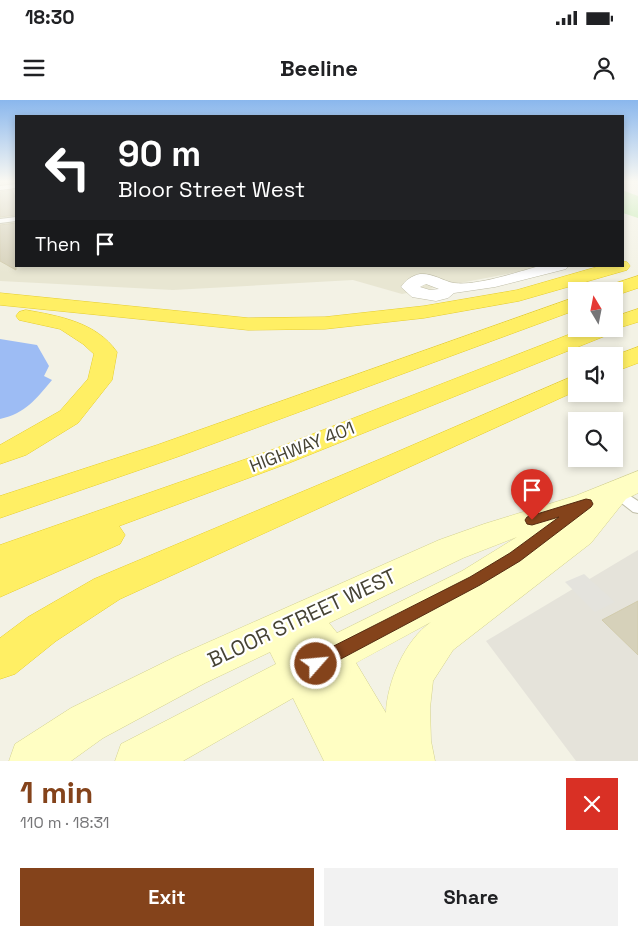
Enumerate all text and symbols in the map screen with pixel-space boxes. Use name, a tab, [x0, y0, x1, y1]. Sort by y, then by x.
text: 18:30	[25, 5, 75, 30]
icon: menu	[20, 54, 48, 82]
text: Beeline	[280, 54, 358, 82]
icon: person	[590, 54, 618, 82]
text: 90 m	[118, 132, 201, 176]
icon: left	[35, 135, 100, 200]
text: Bloor Street West	[118, 175, 305, 203]
icon: arrive	[91, 230, 119, 258]
text: Then	[35, 232, 81, 257]
north arrow	[568, 282, 622, 338]
map controls	[568, 282, 623, 467]
button: sound	[568, 347, 623, 402]
button: search	[568, 412, 623, 467]
street label: HIGHWAY 401	[246, 416, 358, 477]
pin	[511, 469, 553, 520]
icon: arrive	[518, 476, 546, 504]
street label: BLOOR STREET WEST	[203, 562, 400, 673]
position arrow	[289, 637, 341, 689]
text: 1 min	[20, 773, 93, 812]
button: close	[566, 778, 618, 830]
text: 110 m · 18:31	[20, 812, 110, 833]
button: Exit	[20, 868, 314, 926]
button: Share	[324, 868, 618, 926]

